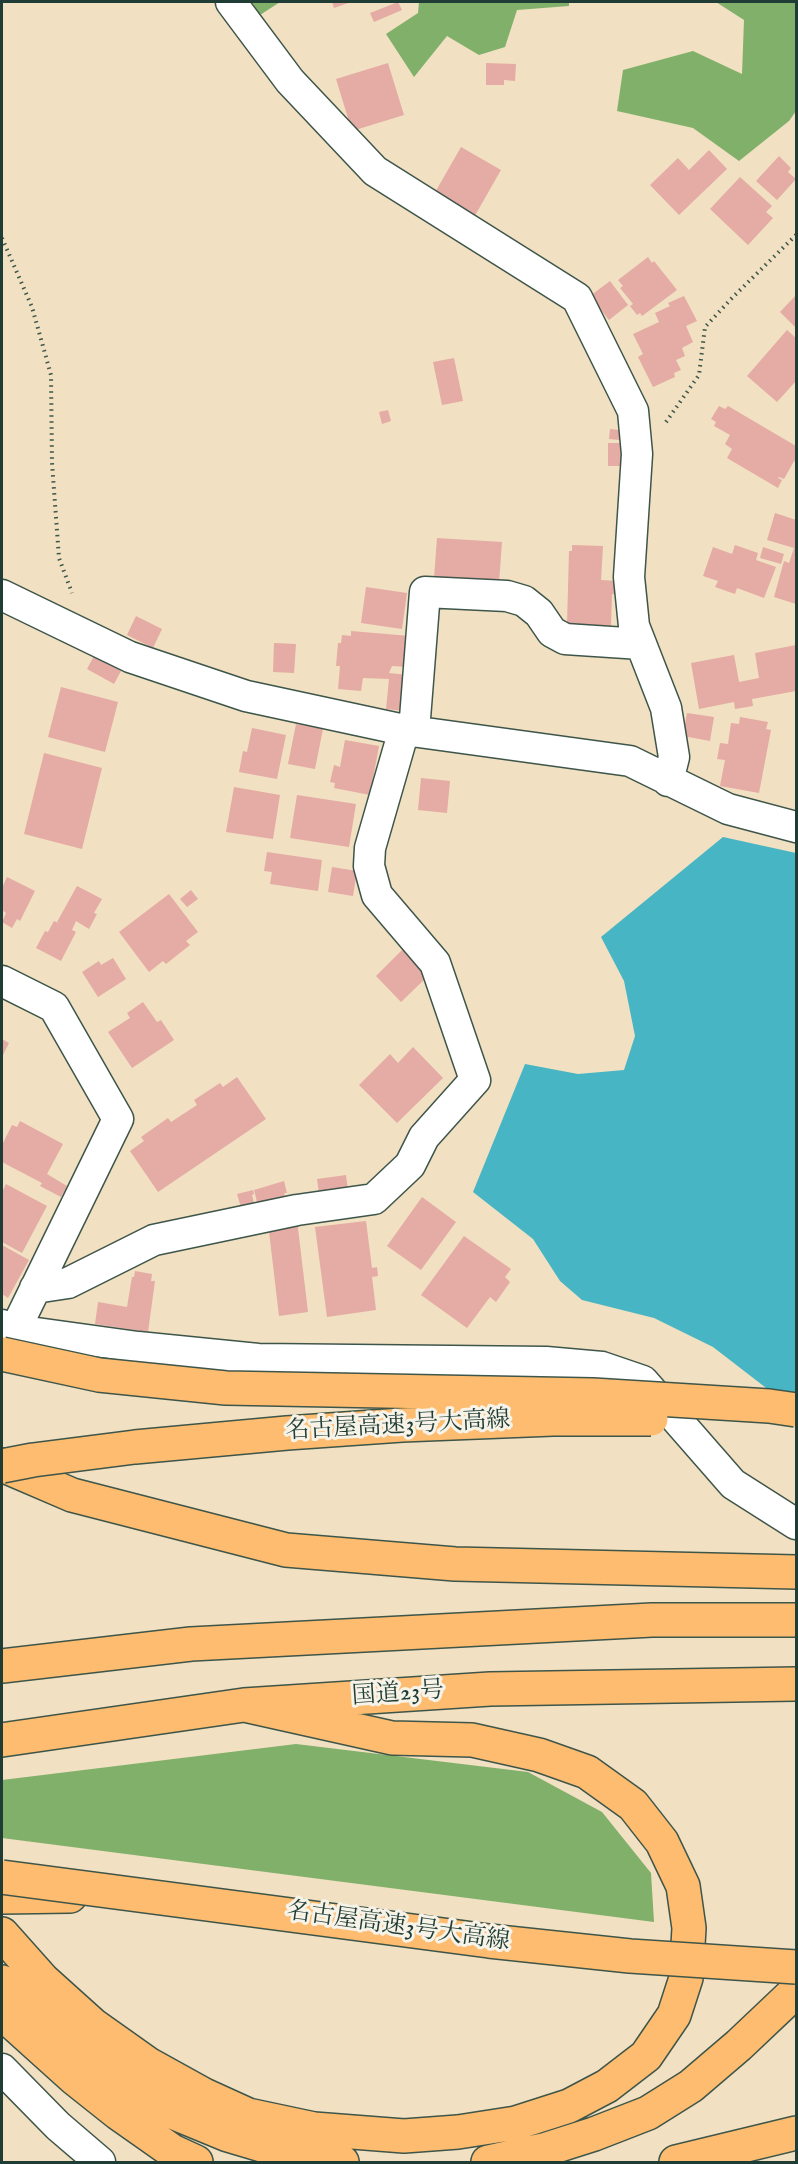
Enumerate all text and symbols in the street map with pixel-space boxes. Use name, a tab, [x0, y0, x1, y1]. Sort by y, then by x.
street label: 名古屋高速3号大高線	[285, 1407, 511, 1447]
street label: 国道23号	[351, 1677, 445, 1713]
street label: 名古屋高速3号大高線	[285, 1898, 511, 1958]

